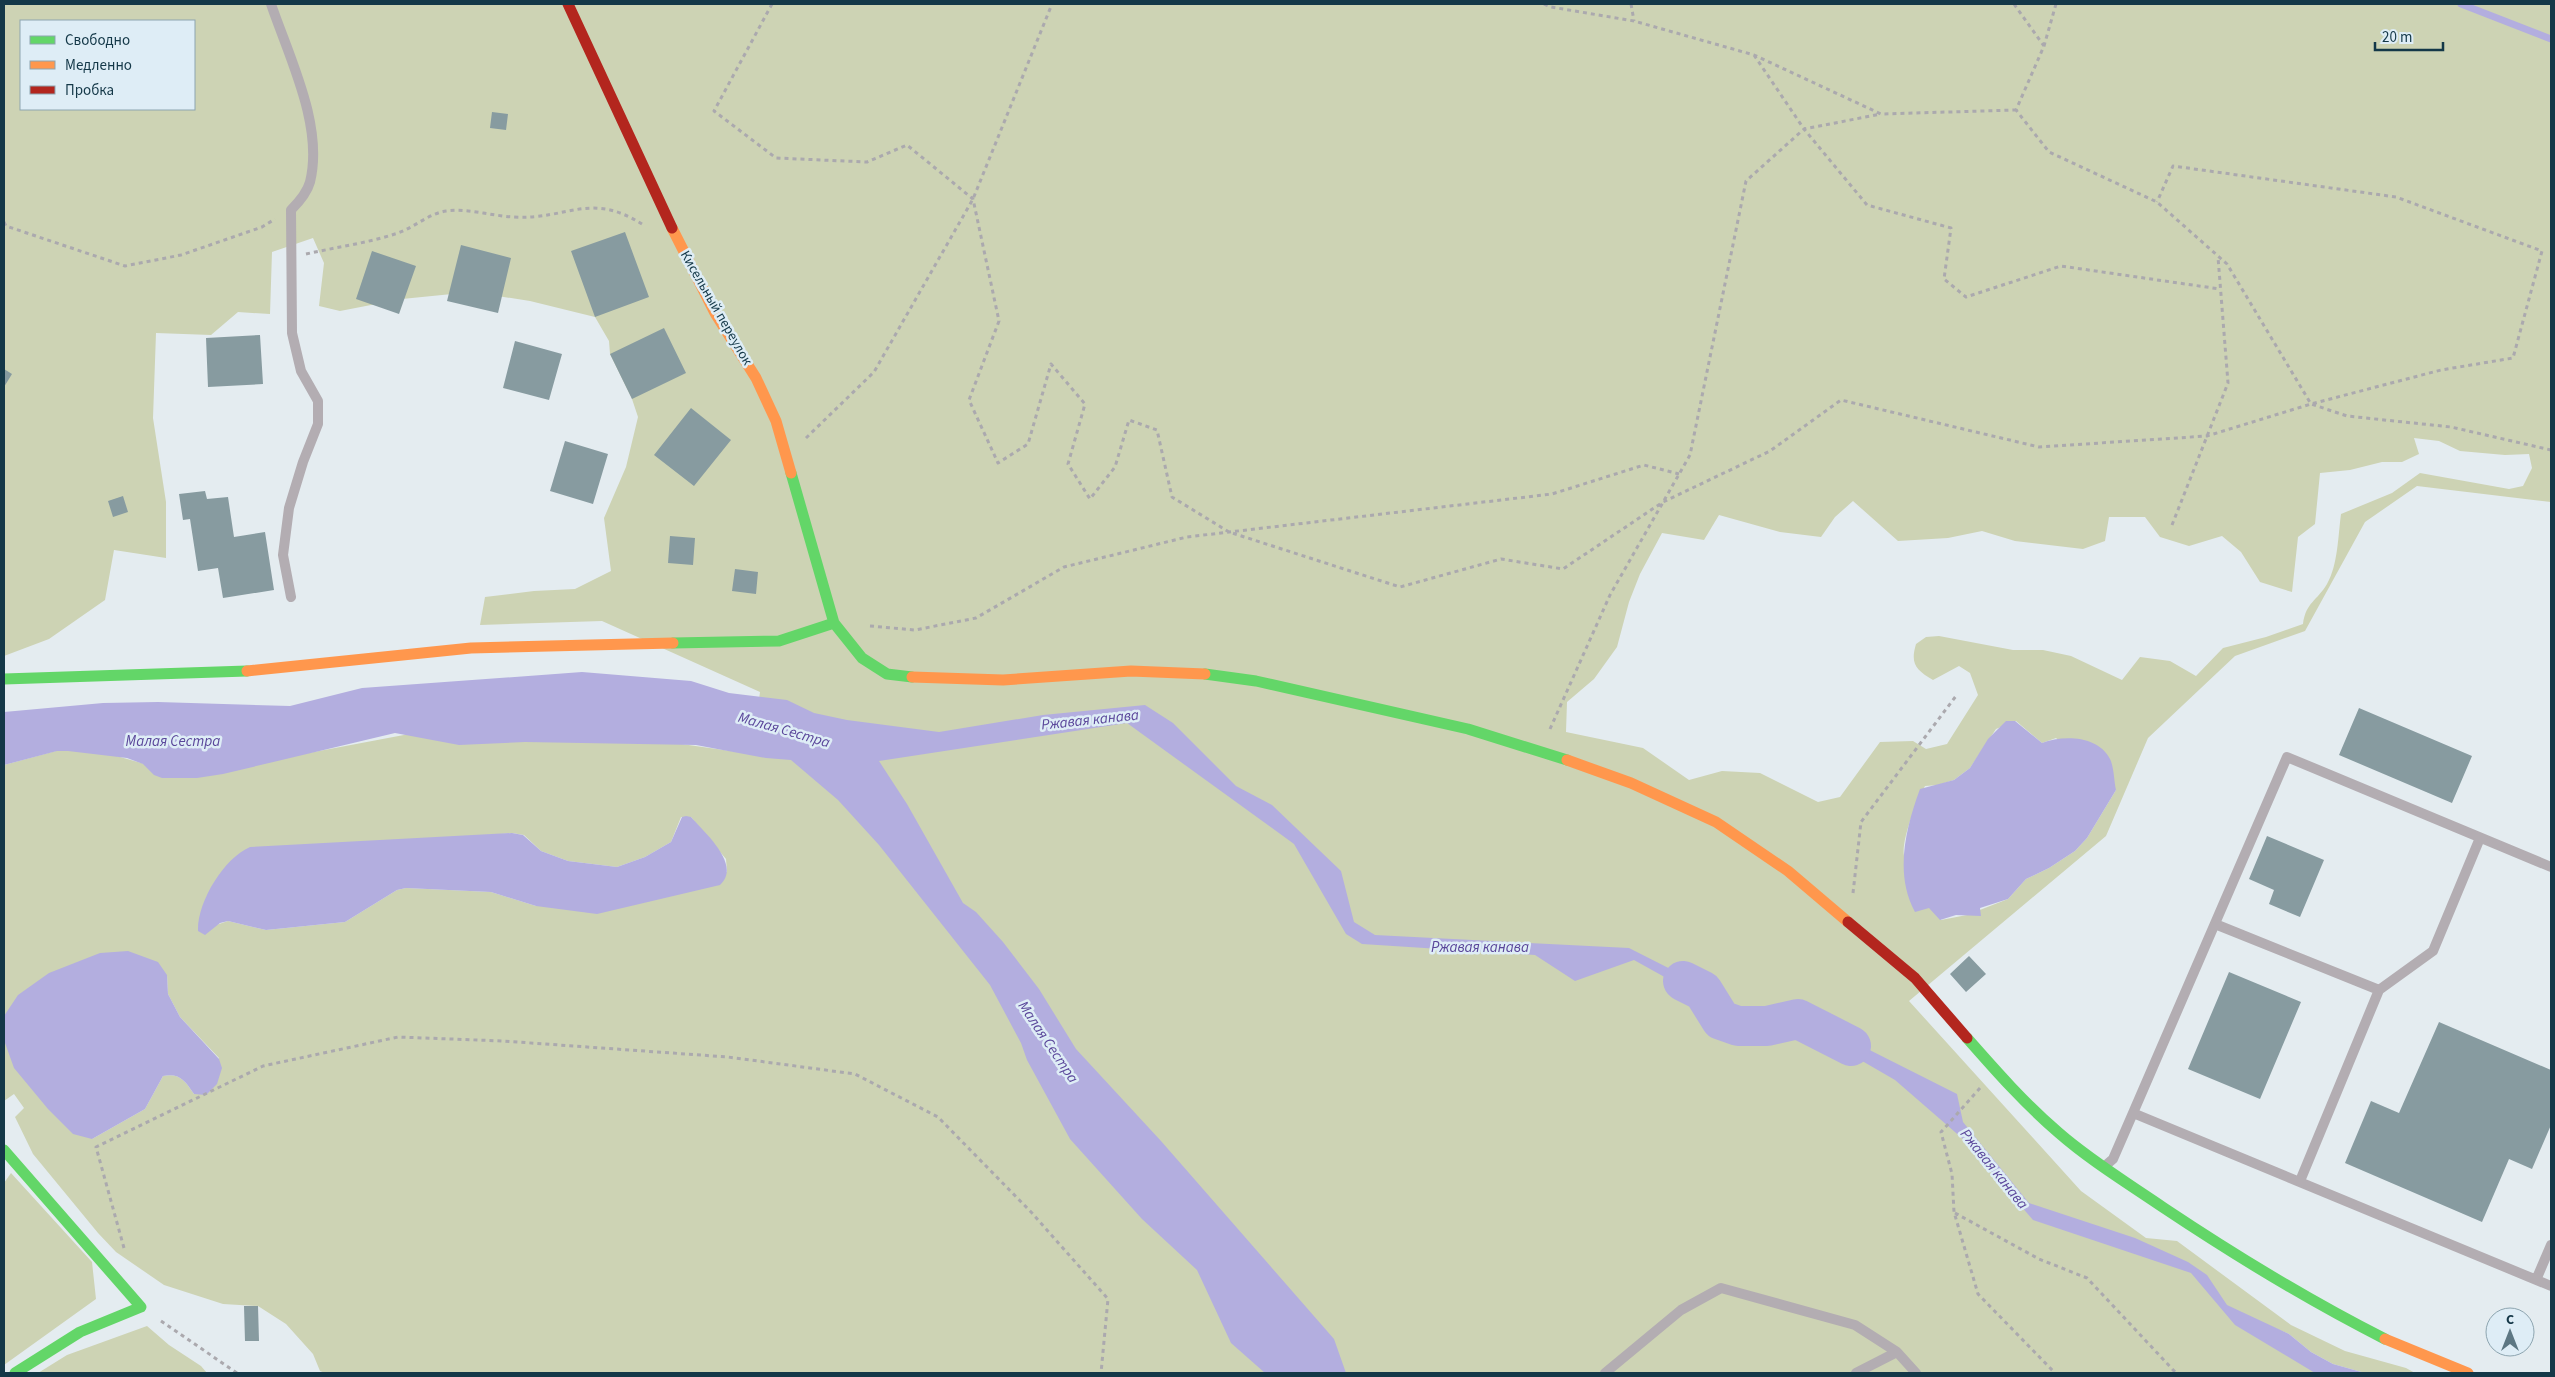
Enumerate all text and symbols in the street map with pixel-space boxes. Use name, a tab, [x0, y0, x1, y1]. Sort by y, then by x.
legend	[20, 20, 195, 110]
scale bar	[2375, 20, 2442, 52]
text: 20 m	[2382, 27, 2412, 48]
text: Свободно	[65, 30, 130, 51]
text: Медленно	[65, 55, 132, 76]
text: Пробка	[65, 80, 114, 101]
street label: Кисельный переулок	[675, 247, 757, 369]
water label: Ржавая канава	[1040, 704, 1140, 736]
water label: Малая Сестра	[736, 707, 832, 753]
water label: Малая Сестра	[126, 731, 220, 752]
water label: Ржавая канава	[1431, 937, 1529, 958]
water label: Малая Сестра	[1013, 997, 1083, 1087]
water label: Ржавая канава	[1955, 1124, 2033, 1214]
north arrow	[2485, 1307, 2535, 1357]
text: С	[2506, 1310, 2514, 1330]

